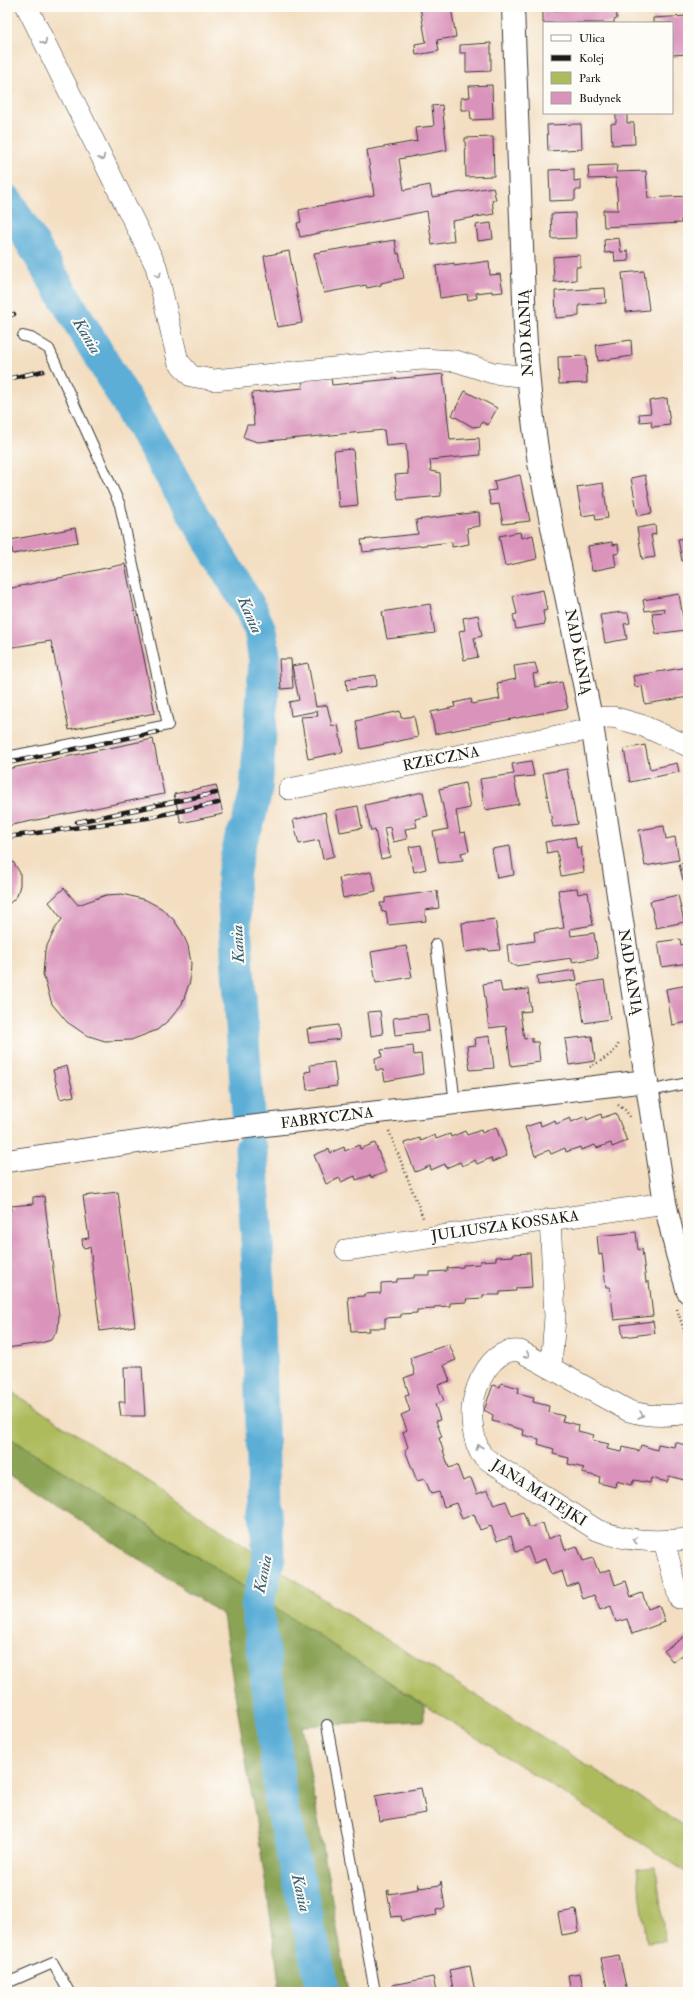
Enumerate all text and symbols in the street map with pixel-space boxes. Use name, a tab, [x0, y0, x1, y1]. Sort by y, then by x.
legend	[543, 22, 673, 114]
text: Ulica	[579, 31, 606, 46]
one-way arrow	[39, 38, 47, 45]
text: Kolej	[579, 51, 604, 66]
text: Park	[579, 71, 601, 86]
text: Budynek	[579, 91, 621, 106]
one-way arrow	[97, 154, 105, 161]
one-way arrow	[154, 272, 162, 278]
street label: NAD KANIĄ	[514, 289, 538, 377]
water label: Kania	[68, 314, 105, 358]
water label: Kania	[233, 593, 267, 637]
street label: NAD KANIĄ	[560, 607, 596, 697]
street label: RZECZNA	[401, 742, 481, 776]
water label: Kania	[227, 924, 249, 965]
street label: NAD KANIĄ	[614, 928, 646, 1017]
street label: FABRYCZNA	[280, 1103, 375, 1133]
street label: JULIUSZA KOSSAKA	[429, 1206, 581, 1247]
one-way arrow	[522, 1350, 530, 1357]
one-way arrow	[638, 1410, 645, 1418]
one-way arrow	[475, 1444, 483, 1451]
street label: JANA MATEJKI	[486, 1455, 590, 1532]
one-way arrow	[632, 1536, 638, 1545]
water label: Kania	[249, 1553, 276, 1596]
water label: Kania	[287, 1871, 315, 1914]

